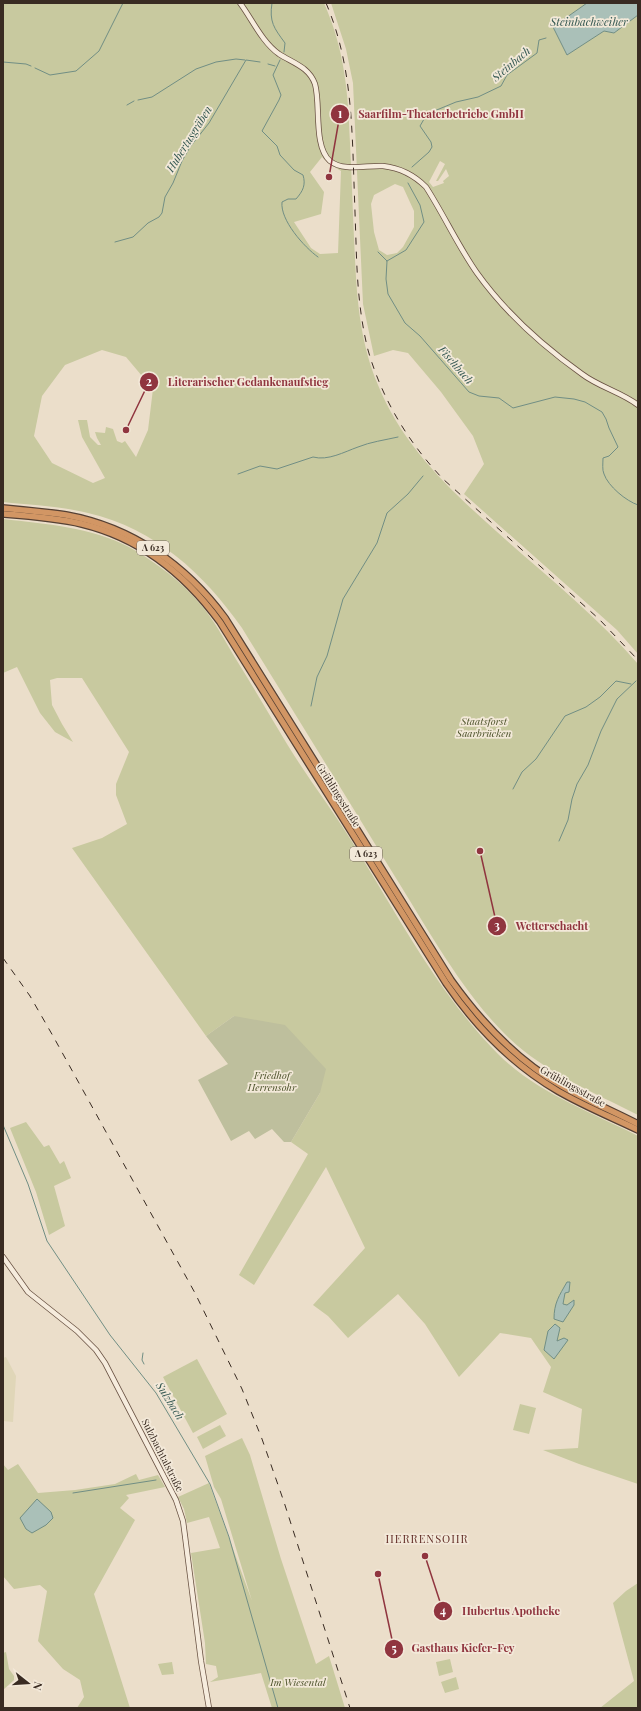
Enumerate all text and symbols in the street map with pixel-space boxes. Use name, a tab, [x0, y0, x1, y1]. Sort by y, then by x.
water label: Steinbachweiher	[549, 14, 628, 29]
water label: Steinbach	[487, 43, 533, 85]
callout: Saarfilm-Theaterbetriebe GmbH	[330, 102, 531, 125]
water label: Hubertusgräben	[162, 103, 215, 175]
text: 1	[338, 105, 343, 121]
text: Saarfilm-Theaterbetriebe GmbH	[358, 106, 524, 121]
water label: Fischbach	[435, 342, 477, 387]
callout: Literarischer Gedankenaufstieg	[139, 370, 336, 393]
text: 2	[146, 373, 152, 389]
text: Literarischer Gedankenaufstieg	[168, 374, 329, 389]
road number: A 623	[137, 541, 169, 555]
park label: Staatsforst Saarbrücken	[456, 714, 512, 740]
street label: Grühlingsstraße	[314, 760, 364, 830]
road number: A 623	[350, 847, 382, 861]
callout: Wetterschacht	[487, 914, 596, 937]
text: 3	[494, 917, 500, 933]
text: Wetterschacht	[515, 918, 588, 933]
street label: Grühlingsstraße	[538, 1062, 608, 1110]
park label: Friedhof Herrensohr	[247, 1068, 297, 1094]
water label: Sulzbach	[152, 1378, 188, 1423]
street label: Sulzbachtalstraße	[139, 1416, 187, 1494]
district label: HERRENSOHR	[385, 1531, 469, 1546]
callout: Hubertus Apotheke	[433, 1600, 568, 1623]
text: 4	[440, 1602, 446, 1618]
text: Hubertus Apotheke	[462, 1603, 561, 1618]
callout: Gasthaus Kiefer-Fey	[384, 1637, 523, 1660]
text: 5	[391, 1640, 397, 1656]
text: Gasthaus Kiefer-Fey	[411, 1640, 515, 1655]
north arrow	[8, 1663, 48, 1703]
park label: Im Wiesental	[269, 1675, 327, 1689]
text: N	[30, 1680, 46, 1692]

